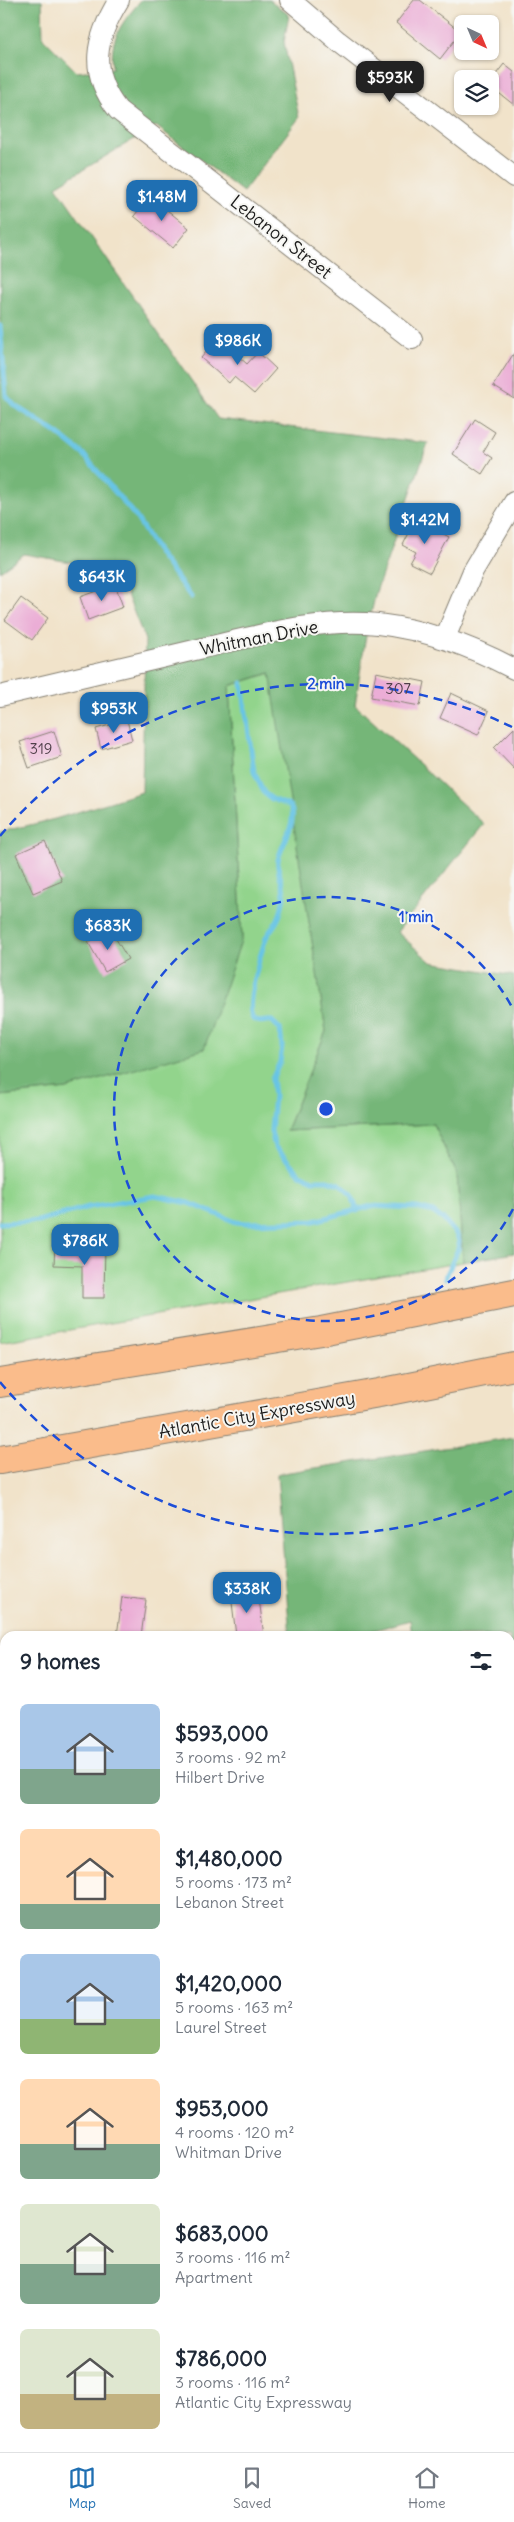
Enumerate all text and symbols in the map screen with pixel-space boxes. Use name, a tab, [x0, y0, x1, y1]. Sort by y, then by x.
north arrow	[454, 15, 499, 60]
map controls	[454, 15, 499, 115]
pin: $593K	[355, 61, 425, 103]
text: $593K	[367, 67, 413, 87]
button: layers	[454, 70, 499, 115]
pin: $1.48M	[121, 180, 203, 222]
text: $1.48M	[137, 186, 187, 206]
street label: Lebanon Street	[226, 190, 337, 283]
pin: $986K	[203, 324, 273, 366]
text: $986K	[215, 330, 261, 350]
pin: $1.42M	[384, 502, 466, 545]
text: $1.42M	[401, 509, 449, 529]
pin: $643K	[67, 560, 137, 602]
text: $643K	[79, 566, 125, 586]
street label: Whitman Drive	[198, 615, 320, 660]
text: 2 min	[308, 674, 345, 693]
house number: 307	[385, 679, 411, 698]
pin: $953K	[79, 692, 149, 734]
text: $953K	[91, 698, 137, 718]
house number: 319	[30, 739, 52, 758]
text: 1 min	[399, 907, 434, 926]
pin: $683K	[73, 908, 143, 951]
text: $683K	[85, 915, 131, 935]
centre of rings	[317, 1100, 335, 1118]
pin: $786K	[50, 1224, 120, 1266]
text: $786K	[62, 1230, 108, 1250]
street label: Atlantic City Expressway	[157, 1386, 357, 1443]
pin: $338K	[212, 1572, 282, 1614]
text: $338K	[224, 1578, 270, 1598]
icon: filters	[467, 1647, 495, 1675]
text: 9 homes	[20, 1648, 100, 1675]
text: $593,000	[175, 1720, 269, 1747]
icon: home	[60, 1724, 120, 1784]
text: 3 rooms · 92 m²	[175, 1747, 287, 1767]
text: Hilbert Drive	[175, 1767, 265, 1787]
text: $1,480,000	[175, 1845, 283, 1872]
icon: home	[60, 1849, 120, 1909]
text: 5 rooms · 173 m²	[175, 1872, 292, 1892]
text: Lebanon Street	[175, 1892, 284, 1912]
text: $1,420,000	[175, 1970, 282, 1997]
icon: home	[60, 1974, 120, 2034]
text: 5 rooms · 163 m²	[175, 1997, 293, 2017]
text: Laurel Street	[175, 2017, 267, 2037]
text: $953,000	[175, 2095, 269, 2122]
icon: home	[60, 2099, 120, 2159]
text: 4 rooms · 120 m²	[175, 2122, 294, 2142]
text: Whitman Drive	[175, 2142, 282, 2162]
text: $683,000	[175, 2220, 269, 2247]
icon: home	[60, 2224, 120, 2284]
text: 3 rooms · 116 m²	[175, 2247, 291, 2267]
text: Apartment	[175, 2267, 253, 2287]
text: $786,000	[175, 2345, 267, 2372]
icon: home	[60, 2349, 120, 2409]
text: 3 rooms · 116 m²	[175, 2372, 291, 2392]
text: Atlantic City Expressway	[175, 2392, 352, 2412]
tab: Map	[68, 2464, 96, 2512]
tab: Saved	[233, 2464, 271, 2512]
tab: Home	[408, 2464, 446, 2512]

